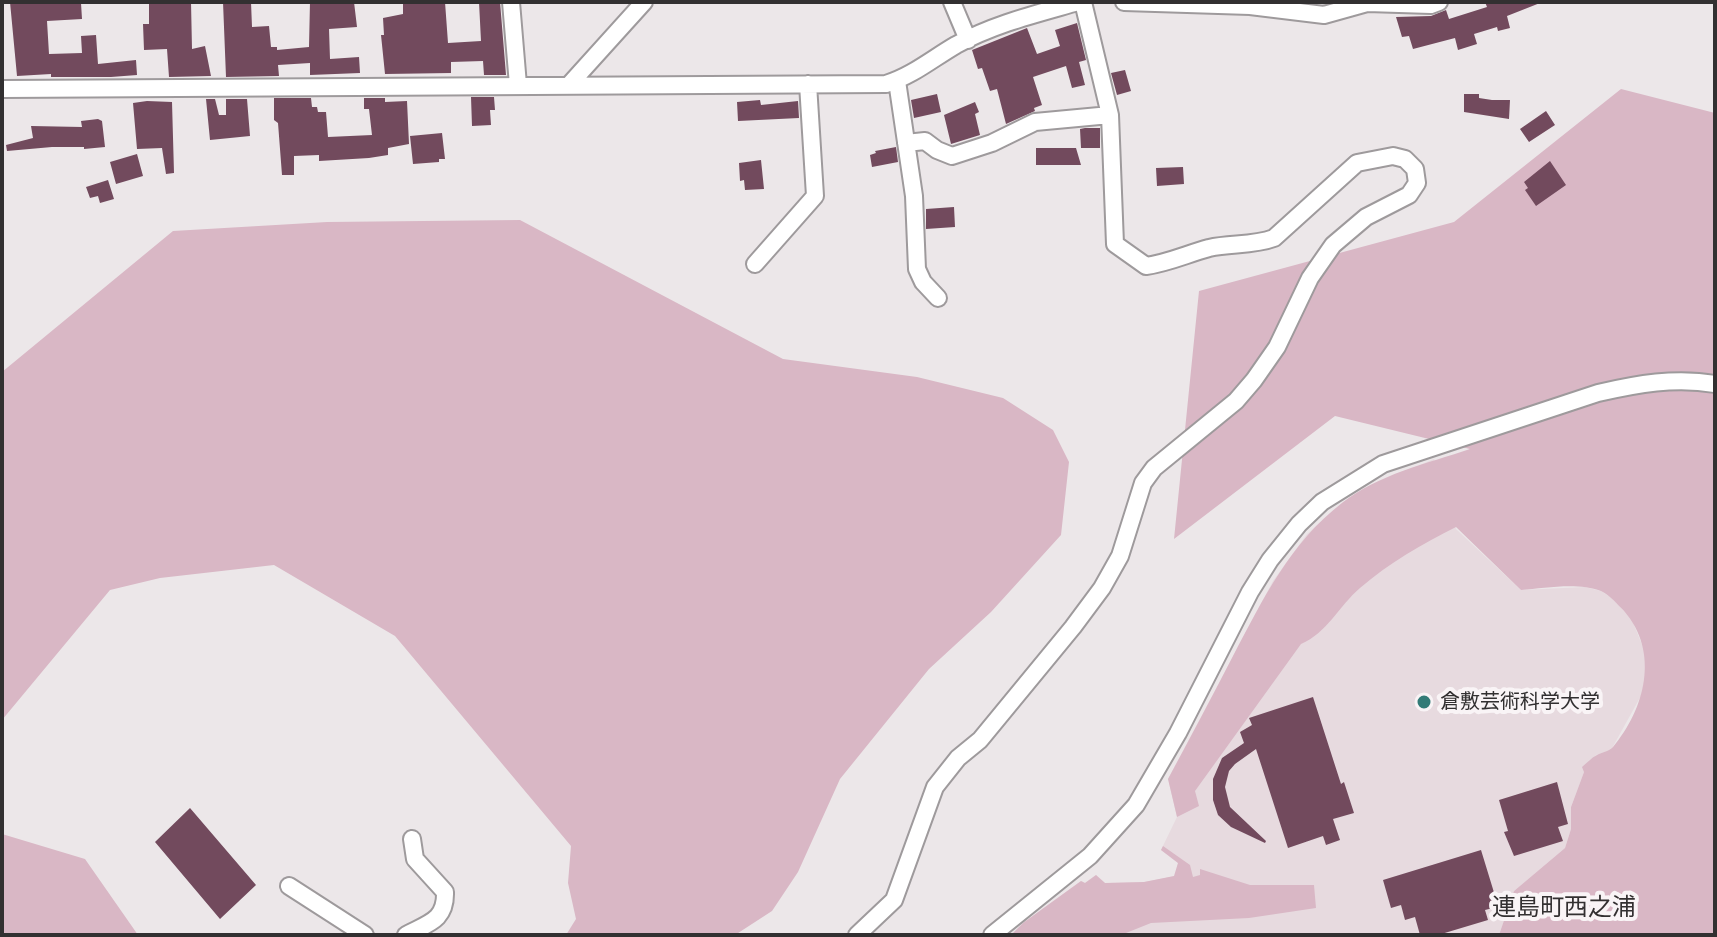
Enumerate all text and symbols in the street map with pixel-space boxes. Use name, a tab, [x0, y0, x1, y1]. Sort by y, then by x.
place label: 倉敷芸術科学大学	[1440, 690, 1600, 714]
marker: 倉敷芸術科学大学	[1415, 693, 1433, 711]
district label: 連島町西之浦	[1492, 894, 1636, 922]

